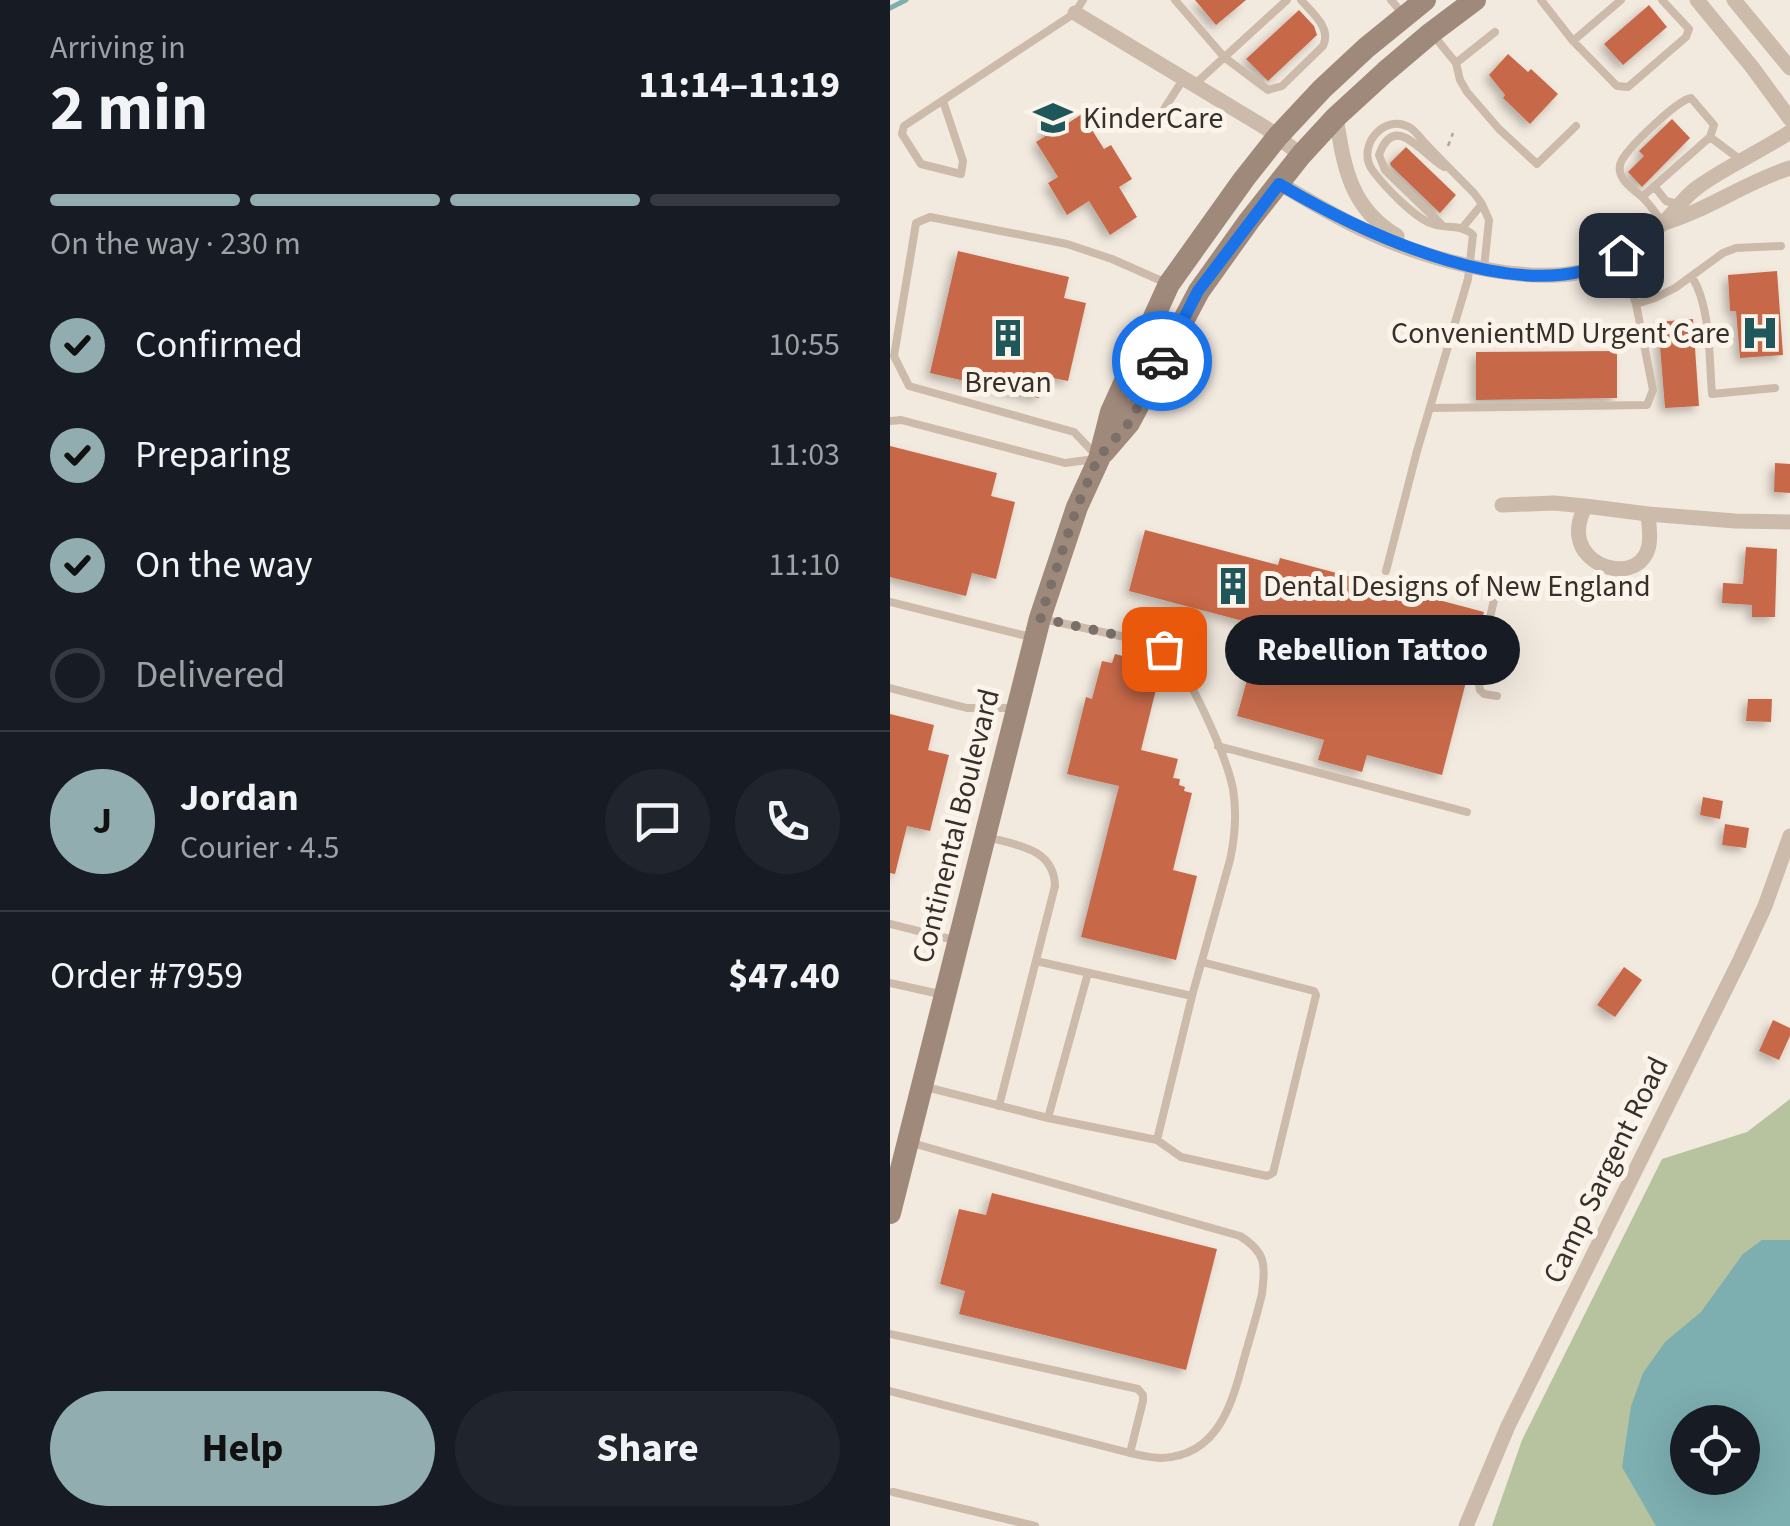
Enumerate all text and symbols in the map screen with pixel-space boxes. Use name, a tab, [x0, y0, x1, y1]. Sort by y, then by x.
text: Arriving in	[50, 25, 186, 71]
text: 11:14–11:19	[638, 58, 840, 112]
text: 2 min	[50, 62, 208, 155]
school or university icon: KinderCare	[1032, 97, 1074, 139]
place label: KinderCare	[1083, 97, 1223, 140]
pin	[1579, 213, 1664, 298]
text: On the way · 230 m	[50, 221, 301, 267]
icon: home	[1594, 228, 1649, 283]
courier	[1112, 311, 1212, 411]
place label: ConvenientMD Urgent Care	[1391, 312, 1730, 355]
hospital icon: ConvenientMD Urgent Care	[1739, 312, 1781, 354]
building icon: Brevan	[987, 317, 1029, 359]
icon: check	[50, 318, 105, 373]
text: Confirmed	[135, 318, 303, 372]
text: 10:55	[768, 322, 840, 368]
icon: car	[1135, 334, 1190, 389]
place label: Brevan	[964, 361, 1052, 404]
icon: check	[50, 428, 105, 483]
text: Preparing	[135, 428, 290, 482]
text: 11:03	[768, 432, 840, 478]
icon: check	[50, 538, 105, 593]
text: On the way	[135, 538, 312, 592]
text: 11:10	[768, 542, 840, 588]
building icon: Dental Designs of New England	[1212, 565, 1254, 607]
place label: Dental Designs of New England	[1263, 565, 1651, 608]
pin	[1122, 607, 1207, 692]
callout: Rebellion Tattoo	[1224, 614, 1519, 684]
icon: bag	[1137, 622, 1192, 677]
text: Rebellion Tattoo	[1257, 627, 1488, 673]
text: Delivered	[135, 648, 285, 702]
street label: Continental Boulevard	[901, 684, 1011, 968]
button: chat	[605, 769, 710, 874]
button: phone	[735, 769, 840, 874]
text: Jordan	[180, 771, 299, 825]
text: J	[93, 794, 112, 848]
text: Courier · 4.5	[180, 825, 340, 871]
text: Order #7959	[50, 949, 243, 1003]
text: $47.40	[728, 949, 840, 1003]
street label: Camp Sargent Road	[1532, 1049, 1680, 1291]
button: Help	[50, 1391, 435, 1506]
button: Share	[455, 1391, 840, 1506]
map controls	[1670, 1405, 1760, 1495]
button: locate	[1670, 1405, 1760, 1495]

